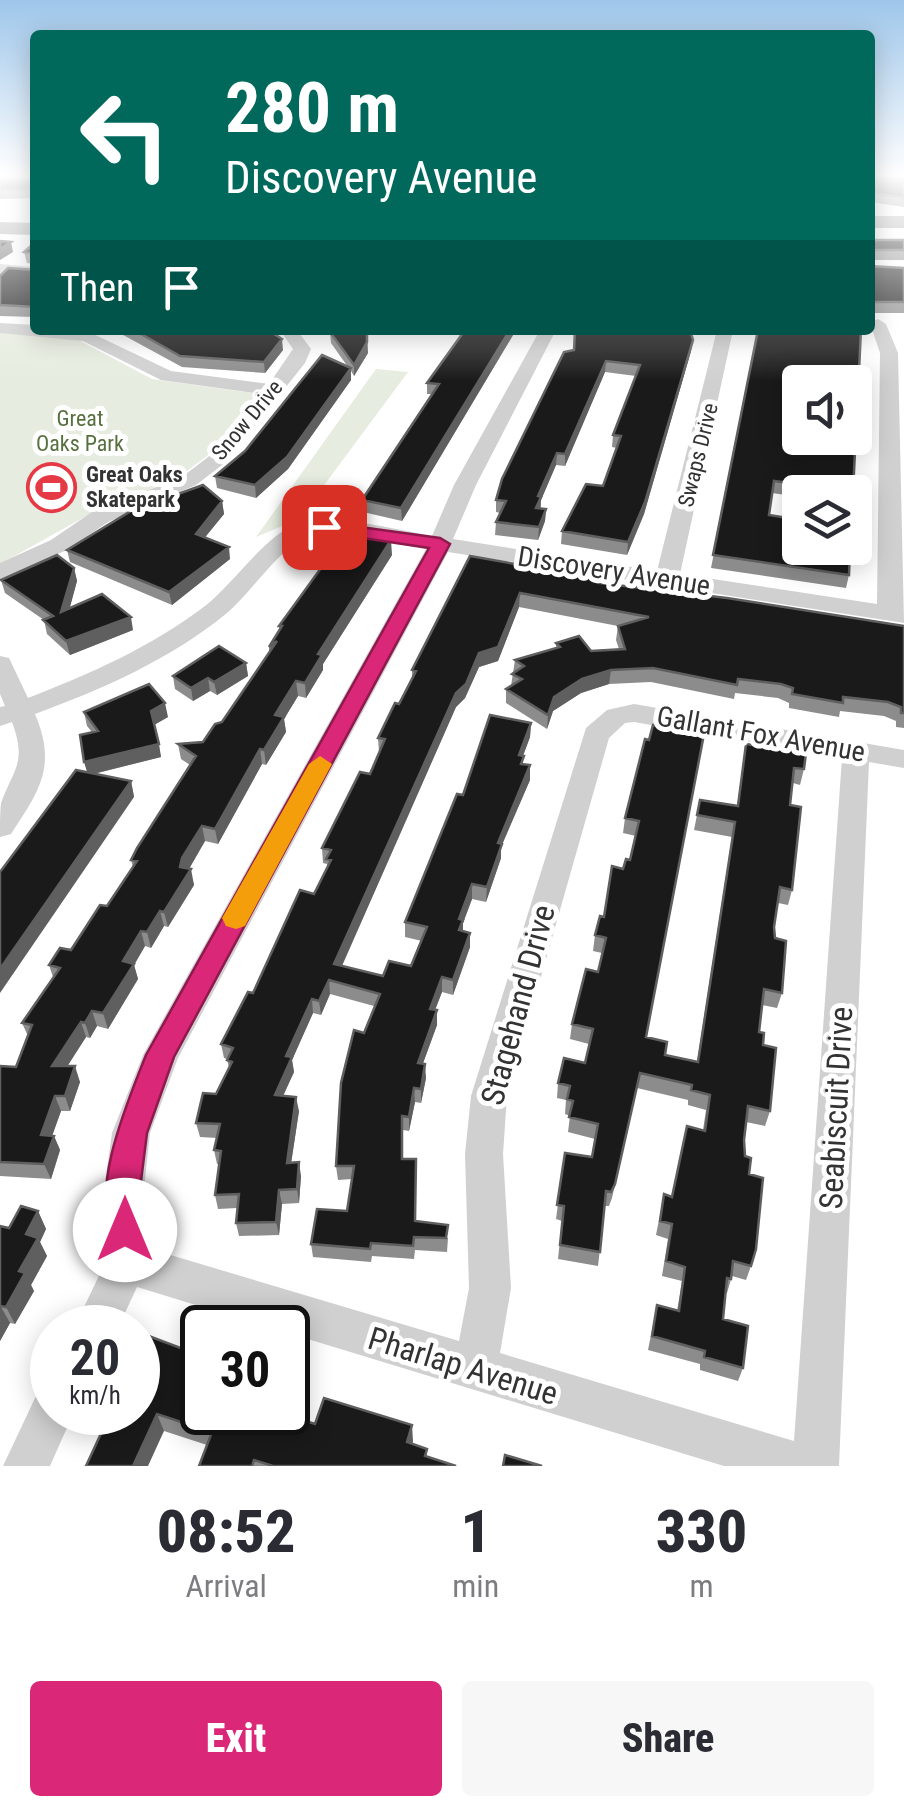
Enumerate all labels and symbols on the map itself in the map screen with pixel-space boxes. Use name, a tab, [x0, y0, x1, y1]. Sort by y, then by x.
street label: Snow Drive	[206, 375, 288, 465]
street label: Swaps Drive	[673, 401, 723, 509]
park label: Great Oaks Park	[36, 406, 124, 456]
sports icon: Great Oaks Skatepark	[25, 461, 77, 513]
place label: Great Oaks Skatepark	[86, 462, 183, 512]
pin	[282, 485, 367, 570]
street label: Discovery Avenue	[515, 540, 713, 602]
street label: Gallant Fox Avenue	[654, 699, 868, 769]
street label: Stagehand Drive	[473, 901, 563, 1109]
street label: Seabiscuit Drive	[812, 1006, 860, 1210]
position arrow	[73, 1178, 177, 1282]
speed limit sign: 30	[180, 1305, 310, 1435]
street label: Pharlap Avenue	[364, 1319, 562, 1413]

